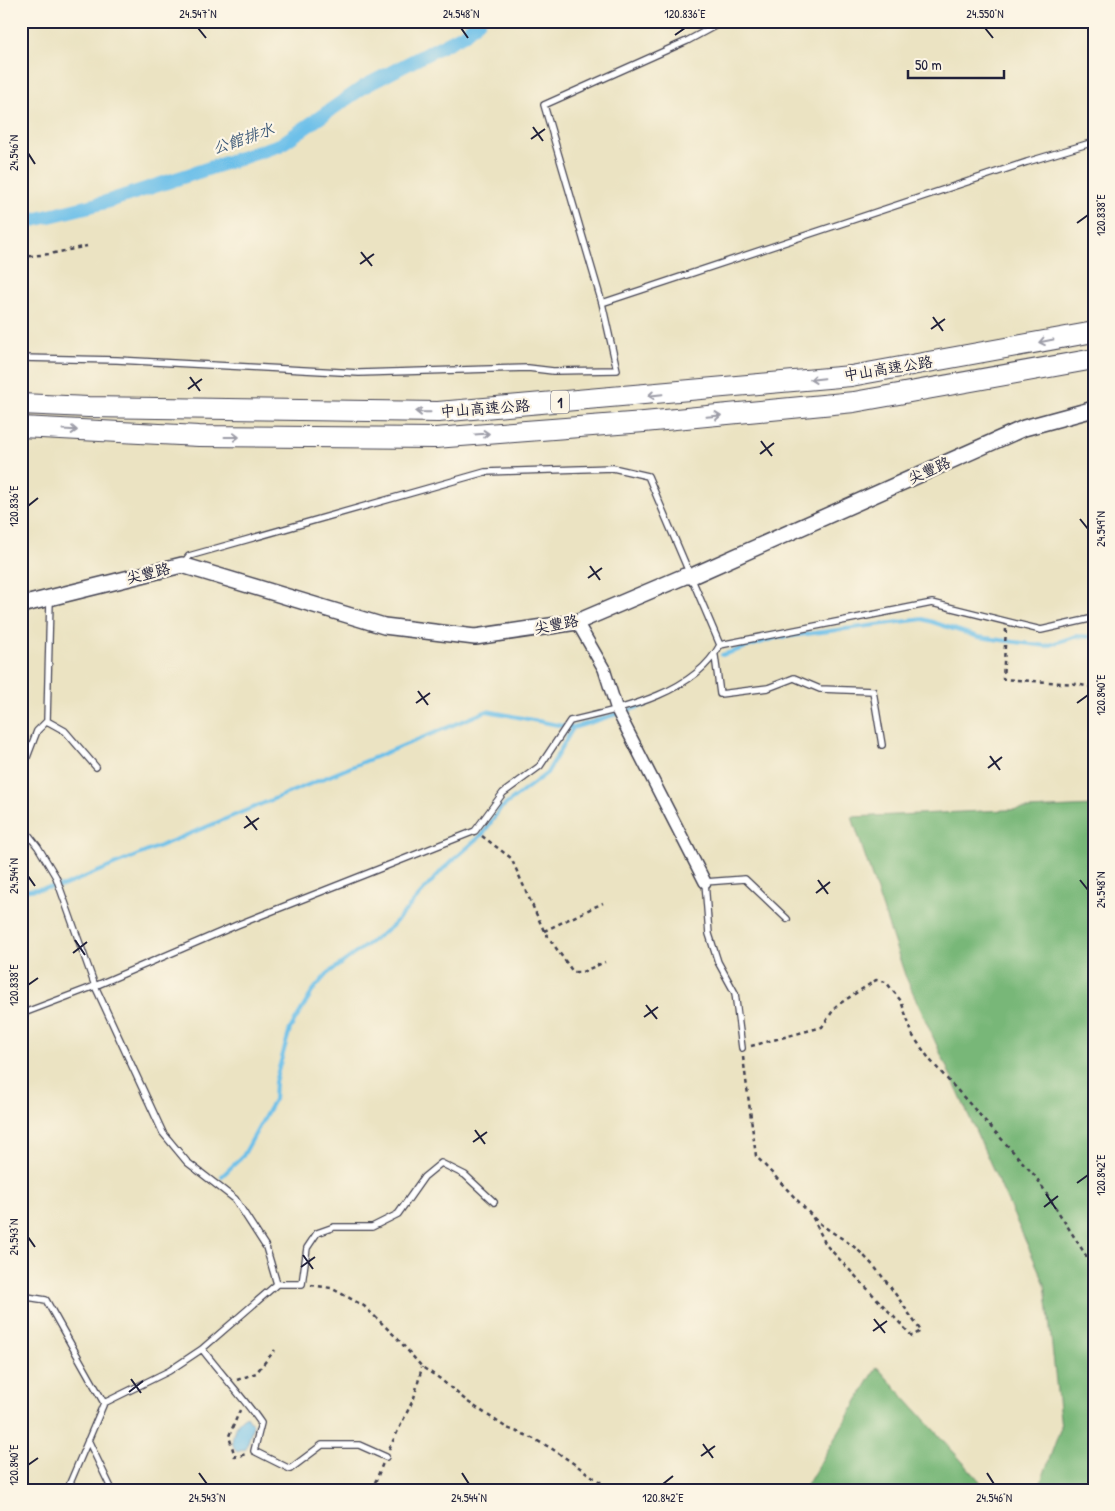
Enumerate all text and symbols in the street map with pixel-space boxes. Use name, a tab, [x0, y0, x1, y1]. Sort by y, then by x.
text: 24.547°N	[179, 5, 217, 22]
text: 24.548°N	[443, 5, 479, 22]
text: 120.836°E	[664, 5, 706, 22]
text: 24.550°N	[966, 5, 1004, 22]
scale bar	[908, 48, 1004, 80]
text: 50 m	[915, 54, 942, 75]
water label: 公館排水	[209, 117, 278, 159]
text: 24.546°N	[5, 135, 22, 171]
text: 120.838°E	[1092, 193, 1109, 236]
one-way arrow	[1038, 337, 1054, 346]
street label: 中山高速公路	[842, 351, 934, 385]
one-way arrow	[809, 374, 825, 384]
one-way arrow	[647, 390, 663, 399]
road number: 1	[551, 391, 569, 414]
street label: 中山高速公路	[439, 394, 531, 422]
one-way arrow	[415, 407, 432, 417]
one-way arrow	[706, 411, 722, 421]
one-way arrow	[62, 425, 78, 434]
one-way arrow	[474, 430, 490, 439]
one-way arrow	[224, 432, 240, 442]
street label: 尖豐路	[904, 451, 954, 489]
text: 120.836°E	[5, 485, 22, 527]
text: 24.549°N	[1092, 511, 1109, 547]
street label: 尖豐路	[124, 557, 172, 589]
street label: 尖豐路	[532, 609, 580, 639]
text: 120.840°E	[1092, 674, 1109, 716]
text: 24.544°N	[5, 858, 22, 894]
text: 24.548°N	[1092, 872, 1109, 908]
text: 120.838°E	[5, 963, 22, 1006]
text: 120.842°E	[1092, 1154, 1109, 1196]
text: 24.543°N	[5, 1219, 22, 1255]
text: 120.840°E	[5, 1444, 22, 1486]
text: 24.543°N	[189, 1489, 225, 1506]
text: 24.544°N	[451, 1489, 487, 1506]
text: 120.842°E	[642, 1489, 684, 1506]
text: 24.546°N	[976, 1489, 1012, 1506]

